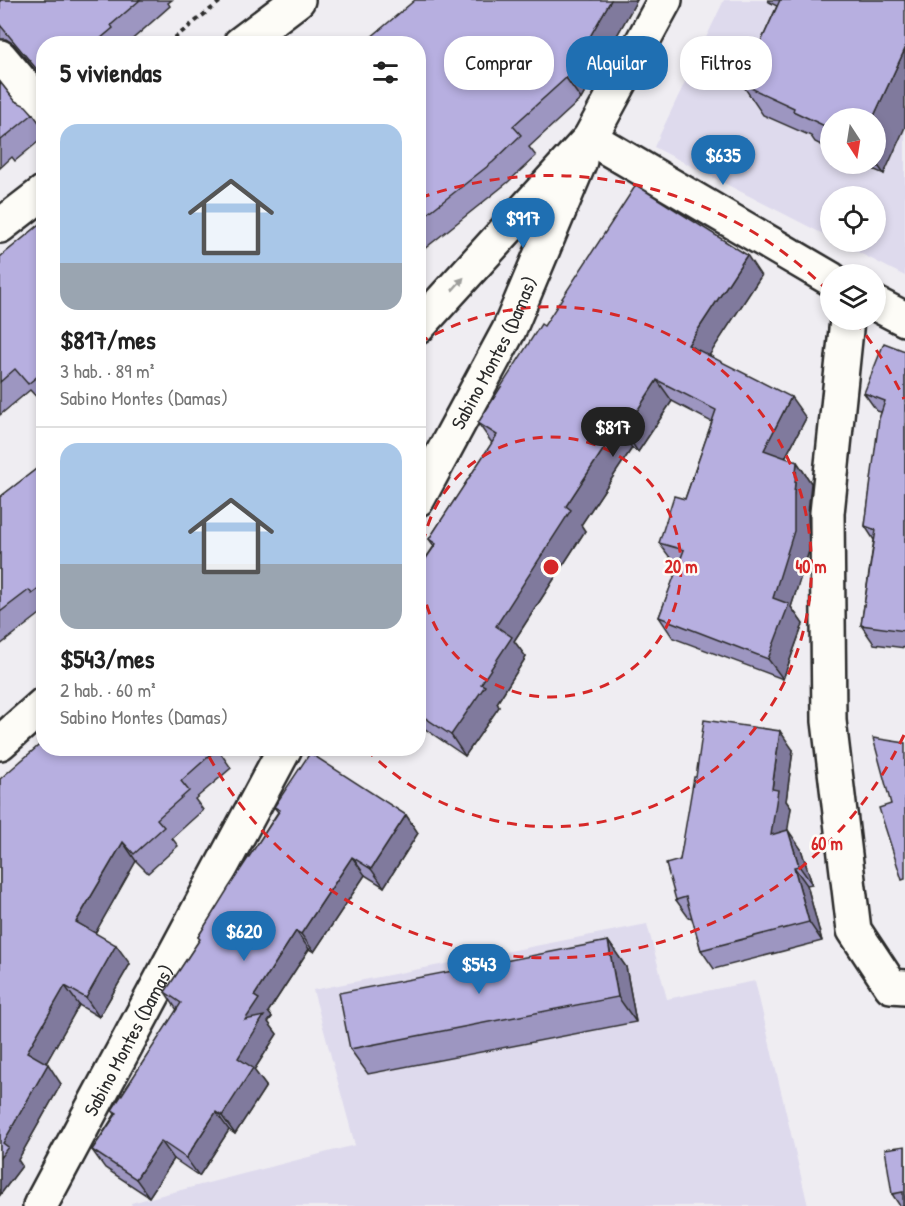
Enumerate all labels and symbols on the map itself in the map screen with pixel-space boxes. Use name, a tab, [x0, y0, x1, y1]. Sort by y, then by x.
north arrow	[820, 108, 886, 174]
pin: $635	[687, 135, 759, 186]
pin: $917	[487, 198, 559, 249]
street label: Sabino Montes (Damas)	[444, 272, 543, 434]
one-way arrow	[451, 276, 465, 291]
pin: $817	[577, 407, 649, 458]
text: 20 m	[665, 554, 697, 579]
text: 40 m	[795, 554, 827, 579]
centre of rings	[541, 557, 561, 577]
text: 60 m	[811, 831, 843, 856]
pin: $620	[208, 911, 280, 962]
pin: $543	[443, 944, 515, 995]
street label: Sabino Montes (Damas)	[77, 959, 180, 1120]

